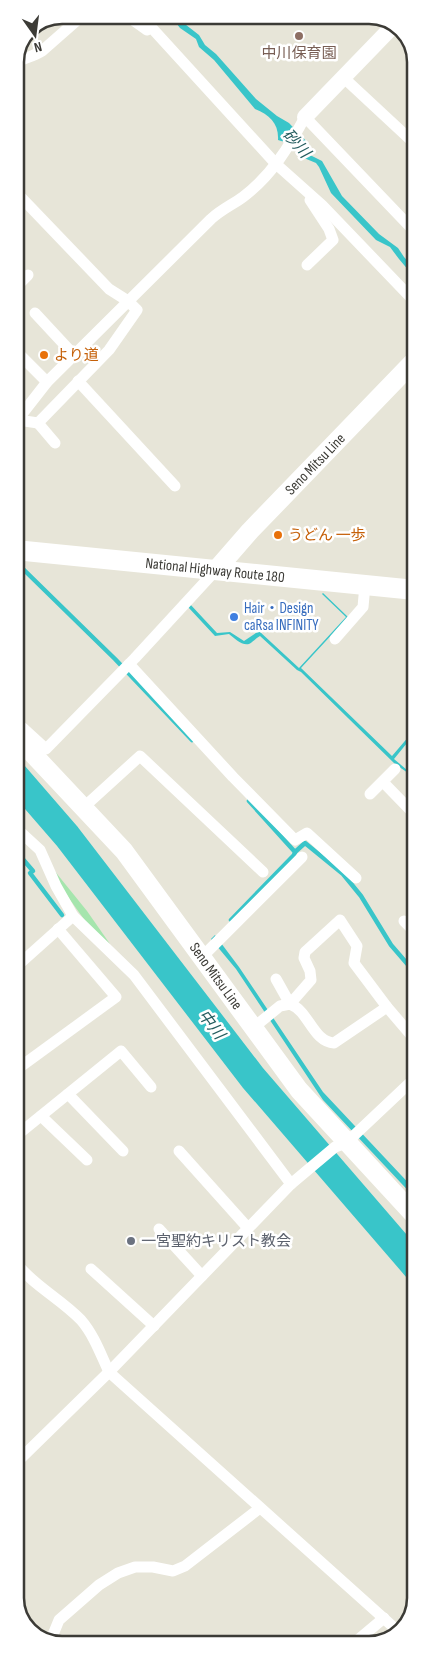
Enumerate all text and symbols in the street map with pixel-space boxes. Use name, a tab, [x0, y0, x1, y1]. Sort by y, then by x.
north arrow	[10, 10, 60, 60]
marker: 中川保育園	[293, 30, 305, 42]
text: N	[32, 38, 44, 56]
place label: 中川保育園	[261, 44, 337, 63]
water label: 砂川	[278, 126, 315, 164]
place label: より道	[54, 346, 99, 365]
marker: より道	[38, 349, 50, 361]
street label: Seno Mitsu Line	[281, 430, 349, 499]
place label: うどん 一歩	[288, 526, 365, 545]
marker: うどん 一歩	[272, 529, 284, 541]
street label: National Highway Route 180	[144, 554, 286, 587]
place label: Hair・Design caRsa INFINITY	[244, 599, 319, 635]
marker: Hair・Design caRsa INFINITY	[228, 611, 240, 623]
street label: Seno Mitsu Line	[185, 939, 246, 1014]
water label: 中川	[193, 1006, 229, 1045]
place label: 一宮聖約キリスト教会	[141, 1232, 291, 1251]
marker: 一宮聖約キリスト教会	[125, 1235, 137, 1247]

